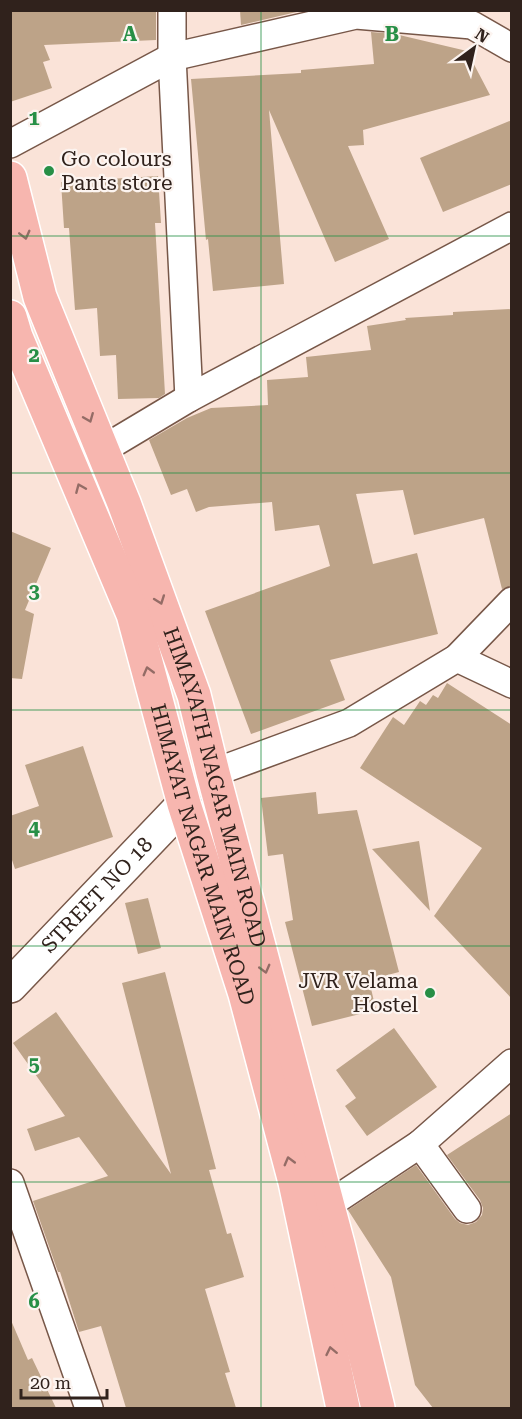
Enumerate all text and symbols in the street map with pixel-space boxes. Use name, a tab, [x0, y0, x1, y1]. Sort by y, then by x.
north arrow	[444, 18, 504, 78]
text: A	[123, 22, 138, 46]
text: B	[385, 22, 399, 46]
text: N	[472, 25, 492, 47]
text: 1	[28, 106, 40, 130]
place label: Go colours Pants store	[61, 147, 172, 195]
marker: Go colours Pants store	[42, 164, 56, 178]
one-way arrow	[17, 230, 30, 240]
text: 2	[28, 343, 40, 367]
one-way arrow	[82, 413, 95, 423]
one-way arrow	[75, 484, 87, 495]
text: 3	[28, 579, 40, 603]
one-way arrow	[152, 595, 165, 605]
street label: HIMAYATH NAGAR MAIN ROAD	[158, 624, 271, 950]
one-way arrow	[143, 666, 155, 677]
street label: HIMAYAT NAGAR MAIN ROAD	[146, 701, 259, 1008]
text: 4	[28, 816, 40, 840]
street label: STREET NO 18	[37, 832, 158, 957]
one-way arrow	[258, 963, 270, 974]
place label: JVR Velama Hostel	[298, 969, 419, 1017]
marker: JVR Velama Hostel	[423, 986, 437, 1000]
text: 5	[28, 1052, 40, 1076]
one-way arrow	[284, 1156, 297, 1166]
text: 6	[28, 1289, 40, 1313]
one-way arrow	[325, 1347, 338, 1357]
scale bar	[21, 1362, 106, 1400]
text: 20 m	[30, 1372, 71, 1393]

